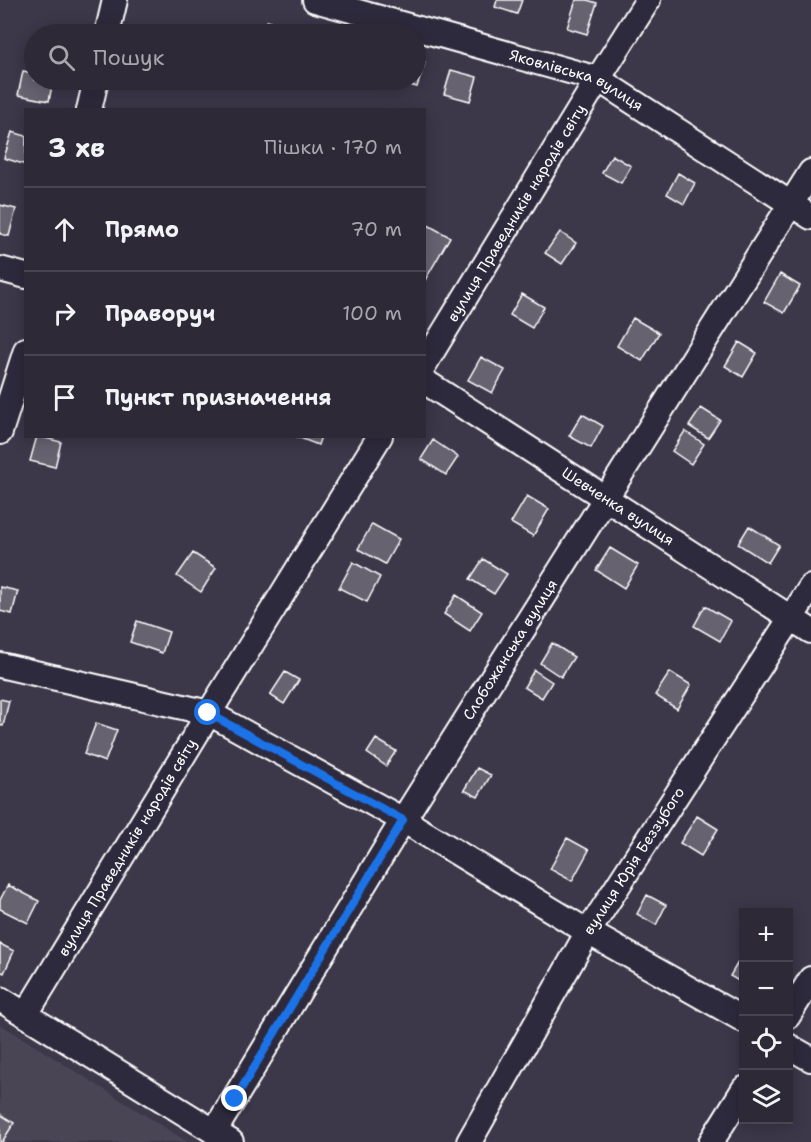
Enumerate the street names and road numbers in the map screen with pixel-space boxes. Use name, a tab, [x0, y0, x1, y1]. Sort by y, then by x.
street label: Яковлівська вулиця	[507, 45, 647, 116]
street label: вулиця Праведників народів світу	[443, 100, 590, 326]
street label: Шевченка вулиця	[558, 463, 678, 550]
street label: Слобожанська вулиця	[458, 575, 562, 724]
street label: вулиця Праведників народів світу	[53, 735, 201, 960]
street label: вулиця Юрія Беззубого	[579, 783, 689, 939]

